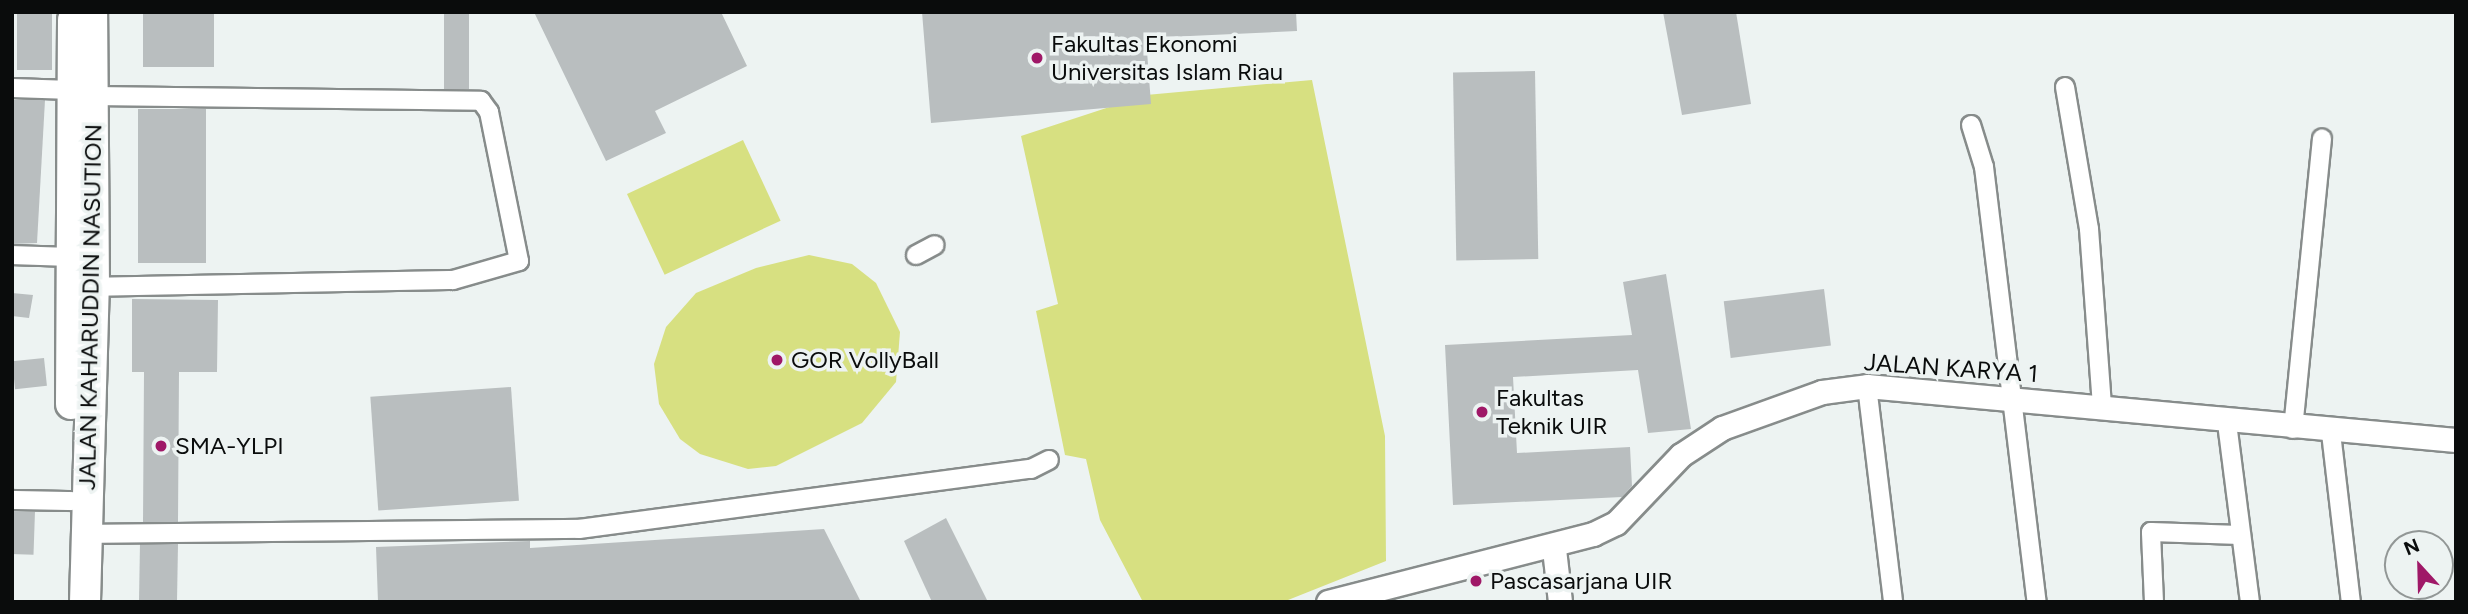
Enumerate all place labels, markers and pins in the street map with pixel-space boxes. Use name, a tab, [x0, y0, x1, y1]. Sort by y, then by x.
place label: Fakultas Ekonomi Universitas Islam Riau	[1051, 30, 1283, 86]
marker: Fakultas Ekonomi Universitas Islam Riau	[1029, 50, 1045, 66]
place label: GOR VollyBall	[791, 346, 939, 374]
marker: GOR VollyBall	[769, 352, 785, 368]
place label: Fakultas Teknik UIR	[1496, 384, 1608, 440]
marker: Fakultas Teknik UIR	[1474, 404, 1490, 420]
place label: SMA-YLPI	[175, 432, 284, 460]
marker: SMA-YLPI	[153, 438, 169, 454]
place label: Pascasarjana UIR	[1490, 567, 1673, 595]
marker: Pascasarjana UIR	[1468, 573, 1484, 589]

